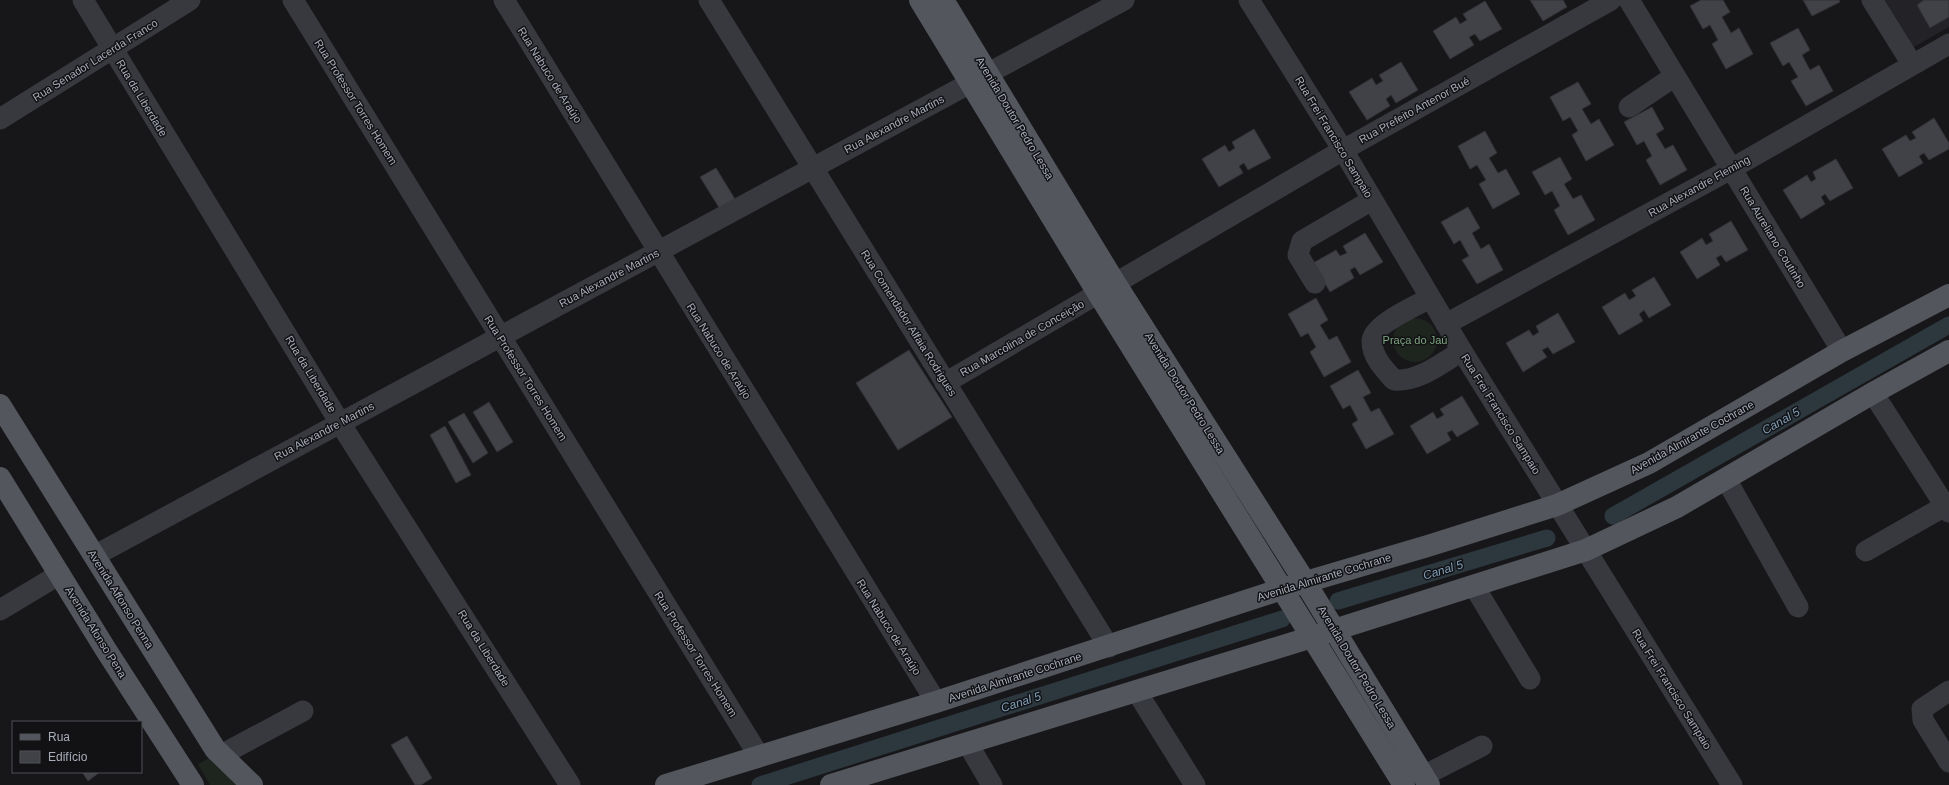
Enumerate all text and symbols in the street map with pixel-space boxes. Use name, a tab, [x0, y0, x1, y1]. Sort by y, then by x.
street label: Rua Senador Lacerda Franco	[30, 17, 160, 103]
street label: Rua Nabuco de Araújo	[516, 25, 584, 125]
street label: Rua Professor Torres Homem	[312, 37, 400, 167]
street label: Avenida Doutor Pedro Lessa	[974, 55, 1057, 182]
street label: Rua da Liberdade	[114, 57, 170, 139]
street label: Rua Frei Francisco Sampaio	[1293, 74, 1375, 200]
street label: Rua Prefeito Antenor Bué	[1357, 75, 1471, 145]
street label: Rua Alexandre Martins	[842, 92, 946, 155]
street label: Rua Alexandre Fleming	[1646, 153, 1752, 219]
street label: Rua Aureliano Coutinho	[1738, 184, 1808, 290]
street label: Rua Alexandre Martins	[557, 246, 661, 309]
street label: Rua Comendador Alfaia Rodrigues	[859, 248, 959, 399]
street label: Rua Marcolina de Conceição	[958, 297, 1086, 379]
street label: Rua Nabuco de Araújo	[685, 301, 753, 401]
street label: Rua Professor Torres Homem	[482, 313, 570, 443]
street label: Avenida Doutor Pedro Lessa	[1143, 330, 1228, 456]
street label: Rua da Liberdade	[283, 333, 339, 415]
park label: Praça do Jaú	[1383, 334, 1447, 346]
street label: Rua Frei Francisco Sampaio	[1459, 352, 1543, 476]
street label: Avenida Almirante Cochrane	[1628, 398, 1756, 476]
street label: Rua Alexandre Martins	[272, 399, 376, 462]
water label: Canal 5	[1760, 404, 1803, 437]
street label: Avenida Affonso Penna	[86, 547, 157, 651]
street label: Avenida Almirante Cochrane	[1256, 551, 1392, 603]
water label: Canal 5	[1421, 557, 1465, 583]
street label: Rua Nabuco de Araújo	[855, 577, 923, 677]
street label: Avenida Afonso Pena	[63, 584, 129, 680]
street label: Rua Professor Torres Homem	[652, 589, 740, 719]
street label: Avenida Doutor Pedro Lessa	[1316, 604, 1399, 731]
street label: Rua da Liberdade	[456, 608, 512, 688]
street label: Rua Frei Francisco Sampaio	[1630, 627, 1714, 751]
street label: Avenida Almirante Cochrane	[947, 650, 1083, 704]
water label: Canal 5	[999, 689, 1043, 715]
legend	[12, 721, 142, 773]
text: Rua	[48, 730, 70, 744]
text: Edifício	[48, 750, 88, 764]

